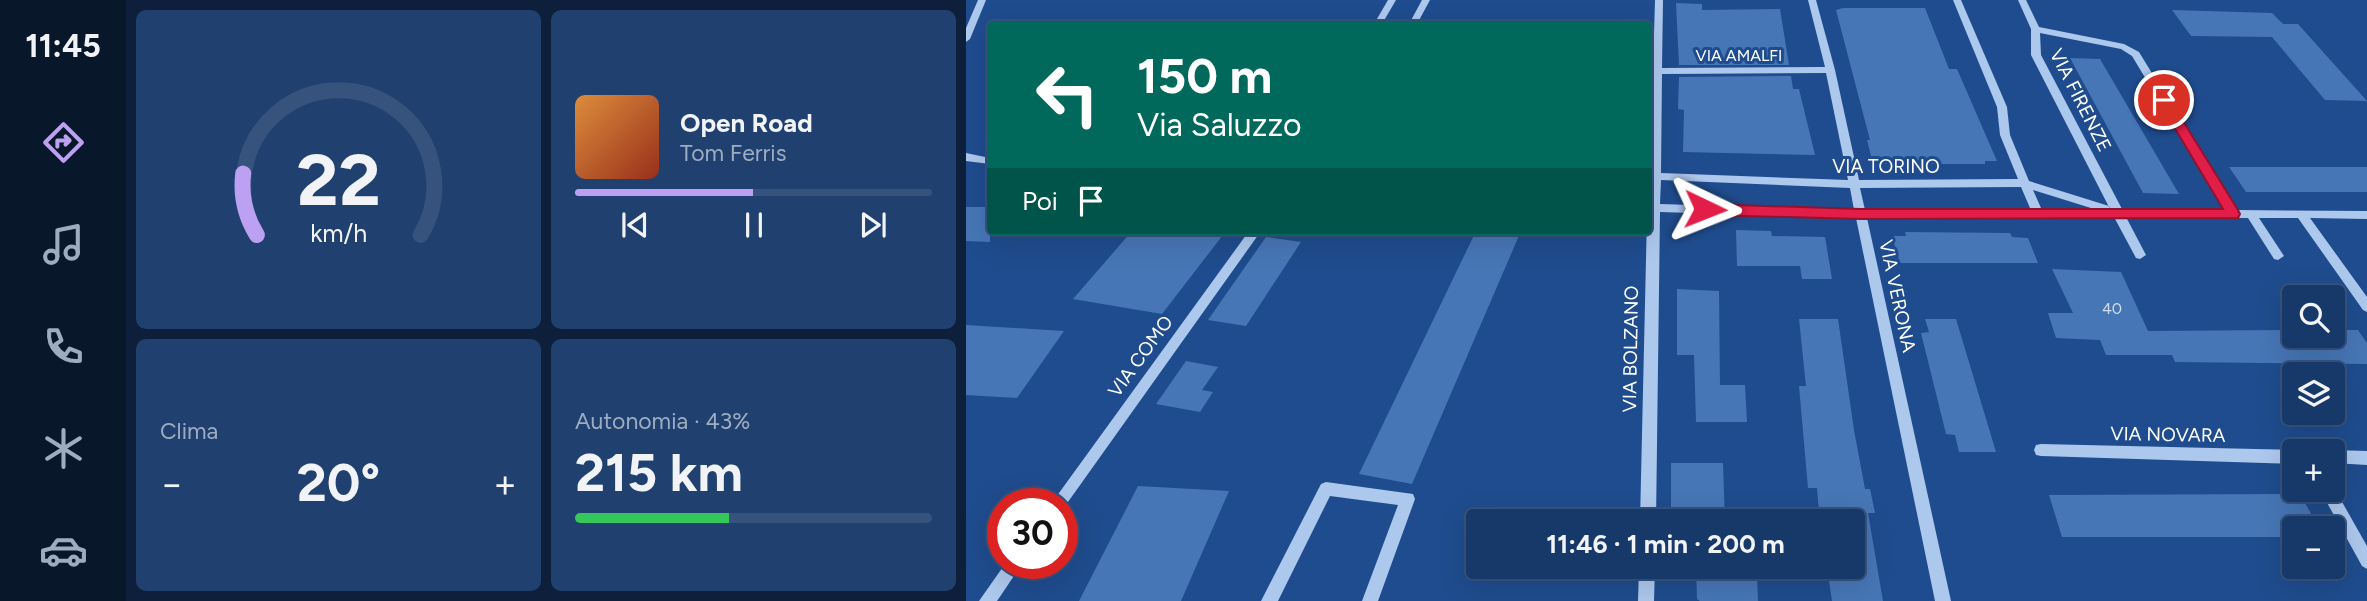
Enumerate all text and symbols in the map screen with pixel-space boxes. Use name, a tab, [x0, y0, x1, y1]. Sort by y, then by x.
text: 11:45	[25, 27, 101, 65]
street label: VIA FIRENZE	[2045, 45, 2116, 156]
text: 150 m	[1137, 46, 1272, 105]
street label: VIA AMALFI	[1696, 46, 1782, 65]
icon: left	[1022, 49, 1113, 140]
pin	[2134, 70, 2194, 130]
icon: arrive	[2145, 81, 2183, 119]
text: Via Saluzzo	[1137, 106, 1302, 144]
text: Open Road	[680, 107, 813, 139]
icon: directions	[39, 118, 88, 167]
text: 22	[296, 137, 381, 224]
text: Tom Ferris	[680, 139, 786, 167]
street label: VIA TORINO	[1832, 155, 1940, 178]
position arrow	[1668, 172, 1742, 246]
icon: arrive	[1072, 182, 1110, 220]
text: Poi	[1022, 185, 1058, 217]
icon: previous	[616, 206, 654, 244]
icon: pause	[735, 206, 773, 244]
icon: next	[854, 206, 892, 244]
text: km/h	[310, 218, 367, 248]
icon: music	[39, 220, 88, 269]
street label: VIA VERONA	[1874, 238, 1921, 355]
map controls	[2282, 285, 2345, 579]
button: search	[2282, 285, 2345, 348]
street label: VIA BOLZANO	[1618, 286, 1643, 413]
house number: 40	[2102, 299, 2122, 318]
street label: VIA COMO	[1103, 311, 1178, 402]
icon: phone	[39, 322, 88, 371]
button: layers	[2282, 362, 2345, 425]
text: Autonomia · 43%	[575, 407, 750, 435]
text: Clima	[160, 417, 218, 445]
street label: VIA NOVARA	[2110, 422, 2226, 447]
icon: climate	[39, 424, 88, 473]
button: +	[2282, 439, 2345, 502]
text: 215 km	[575, 442, 743, 504]
text: 20°	[297, 452, 380, 514]
text: −	[160, 461, 184, 507]
text: +	[493, 461, 517, 507]
speed limit sign: 30	[987, 488, 1078, 579]
button: −	[2282, 516, 2345, 579]
icon: car	[39, 526, 88, 575]
text: 11:46 · 1 min · 200 m	[1546, 528, 1785, 560]

